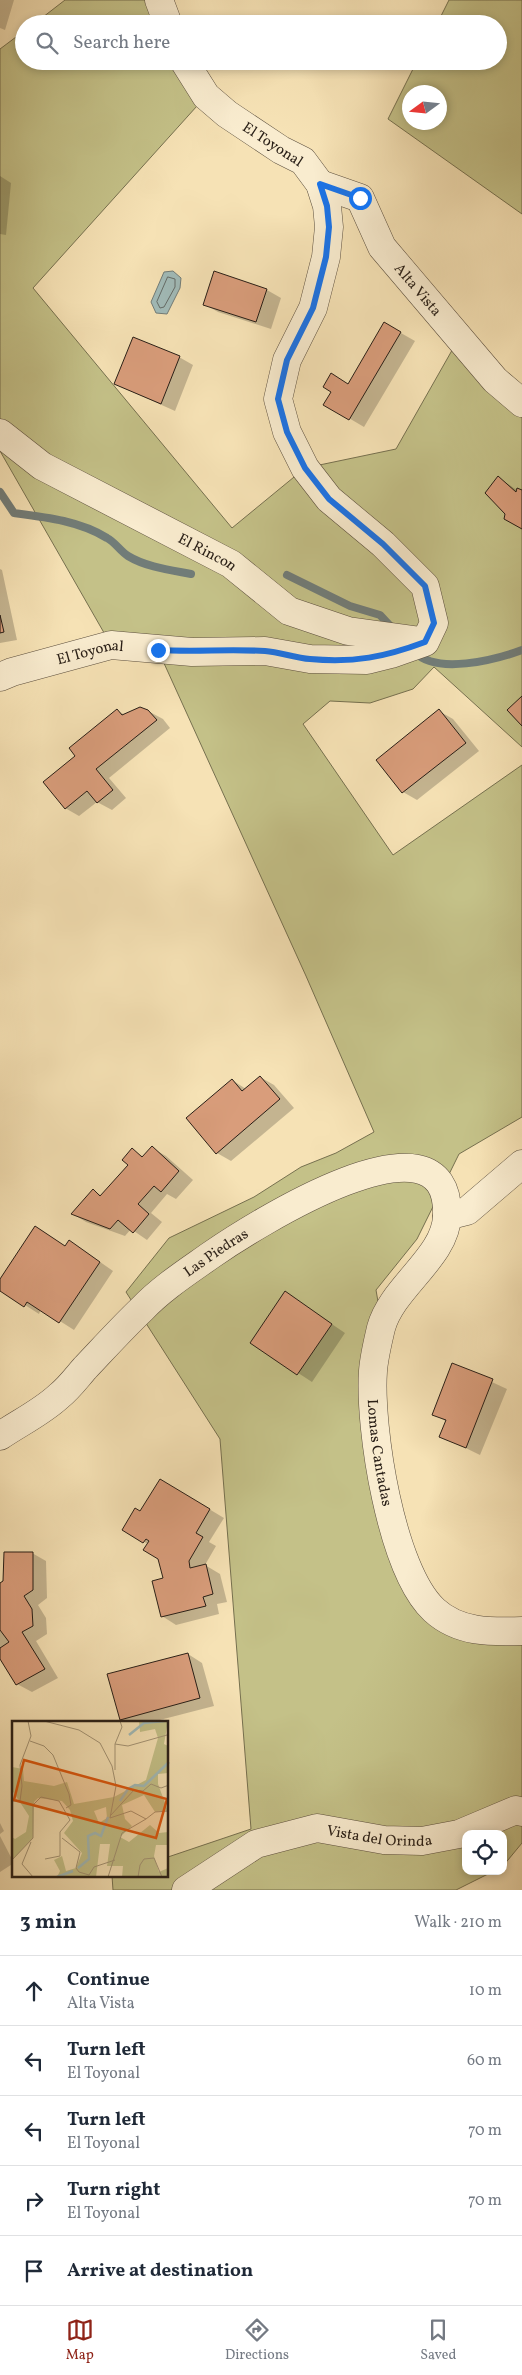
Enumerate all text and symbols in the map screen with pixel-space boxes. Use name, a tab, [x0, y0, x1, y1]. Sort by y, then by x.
search box	[15, 15, 507, 70]
icon: search	[33, 29, 61, 57]
text: Search here	[73, 30, 170, 56]
north arrow	[402, 85, 447, 130]
street label: El Toyonal	[238, 118, 307, 173]
route start	[349, 187, 372, 210]
street label: Alta Vista	[388, 260, 446, 322]
street label: El Rincon	[174, 529, 241, 577]
street label: El Toyonal	[55, 636, 124, 671]
route end	[147, 639, 170, 662]
street label: Las Piedras	[180, 1224, 253, 1283]
street label: Lomas Cantadas	[361, 1398, 397, 1509]
inset map	[12, 1721, 169, 1878]
street label: Vista del Orinda	[325, 1821, 434, 1853]
map controls	[462, 1830, 507, 1875]
button: locate	[462, 1830, 507, 1875]
text: 3 min	[20, 1908, 76, 1937]
text: Walk · 210 m	[414, 1912, 502, 1934]
text: Continue	[67, 1967, 150, 1993]
icon: ahead	[20, 1977, 48, 2005]
text: 10 m	[469, 1980, 502, 2002]
text: Alta Vista	[67, 1993, 135, 2015]
text: Turn left	[67, 2037, 146, 2063]
icon: left	[20, 2047, 48, 2075]
text: 60 m	[467, 2050, 502, 2072]
text: El Toyonal	[67, 2063, 140, 2085]
text: Turn left	[67, 2107, 146, 2133]
icon: left	[20, 2117, 48, 2145]
text: 70 m	[468, 2120, 502, 2142]
text: El Toyonal	[67, 2133, 140, 2155]
text: Turn right	[67, 2177, 160, 2203]
icon: right	[20, 2187, 48, 2215]
text: 70 m	[468, 2190, 502, 2212]
text: El Toyonal	[67, 2203, 140, 2225]
icon: arrive	[20, 2257, 48, 2285]
text: Arrive at destination	[67, 2258, 253, 2284]
tab: Map	[66, 2316, 94, 2365]
tab: Directions	[225, 2316, 289, 2365]
tab: Saved	[420, 2316, 456, 2365]

